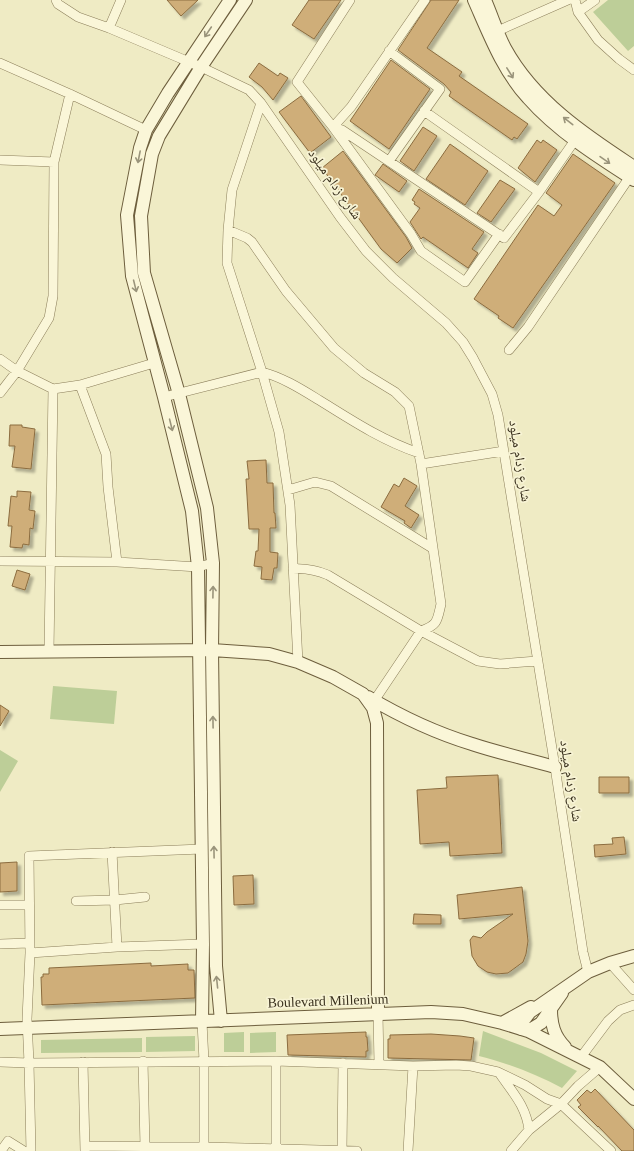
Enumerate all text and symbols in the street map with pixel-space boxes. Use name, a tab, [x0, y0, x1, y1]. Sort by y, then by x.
one-way arrow	[204, 27, 212, 38]
one-way arrow	[506, 67, 514, 78]
one-way arrow	[562, 117, 573, 125]
street label: شارع زدام ميلود	[304, 146, 365, 223]
one-way arrow	[134, 150, 142, 163]
one-way arrow	[599, 156, 610, 164]
one-way arrow	[131, 279, 139, 292]
one-way arrow	[168, 418, 175, 431]
street label: شارع زدام ميلود	[504, 419, 534, 503]
one-way arrow	[209, 586, 217, 599]
one-way arrow	[209, 716, 217, 729]
street label: شارع زدام ميلود	[555, 739, 585, 823]
one-way arrow	[210, 846, 218, 859]
one-way arrow	[213, 976, 221, 989]
street label: Boulevard Millenium	[267, 991, 389, 1011]

